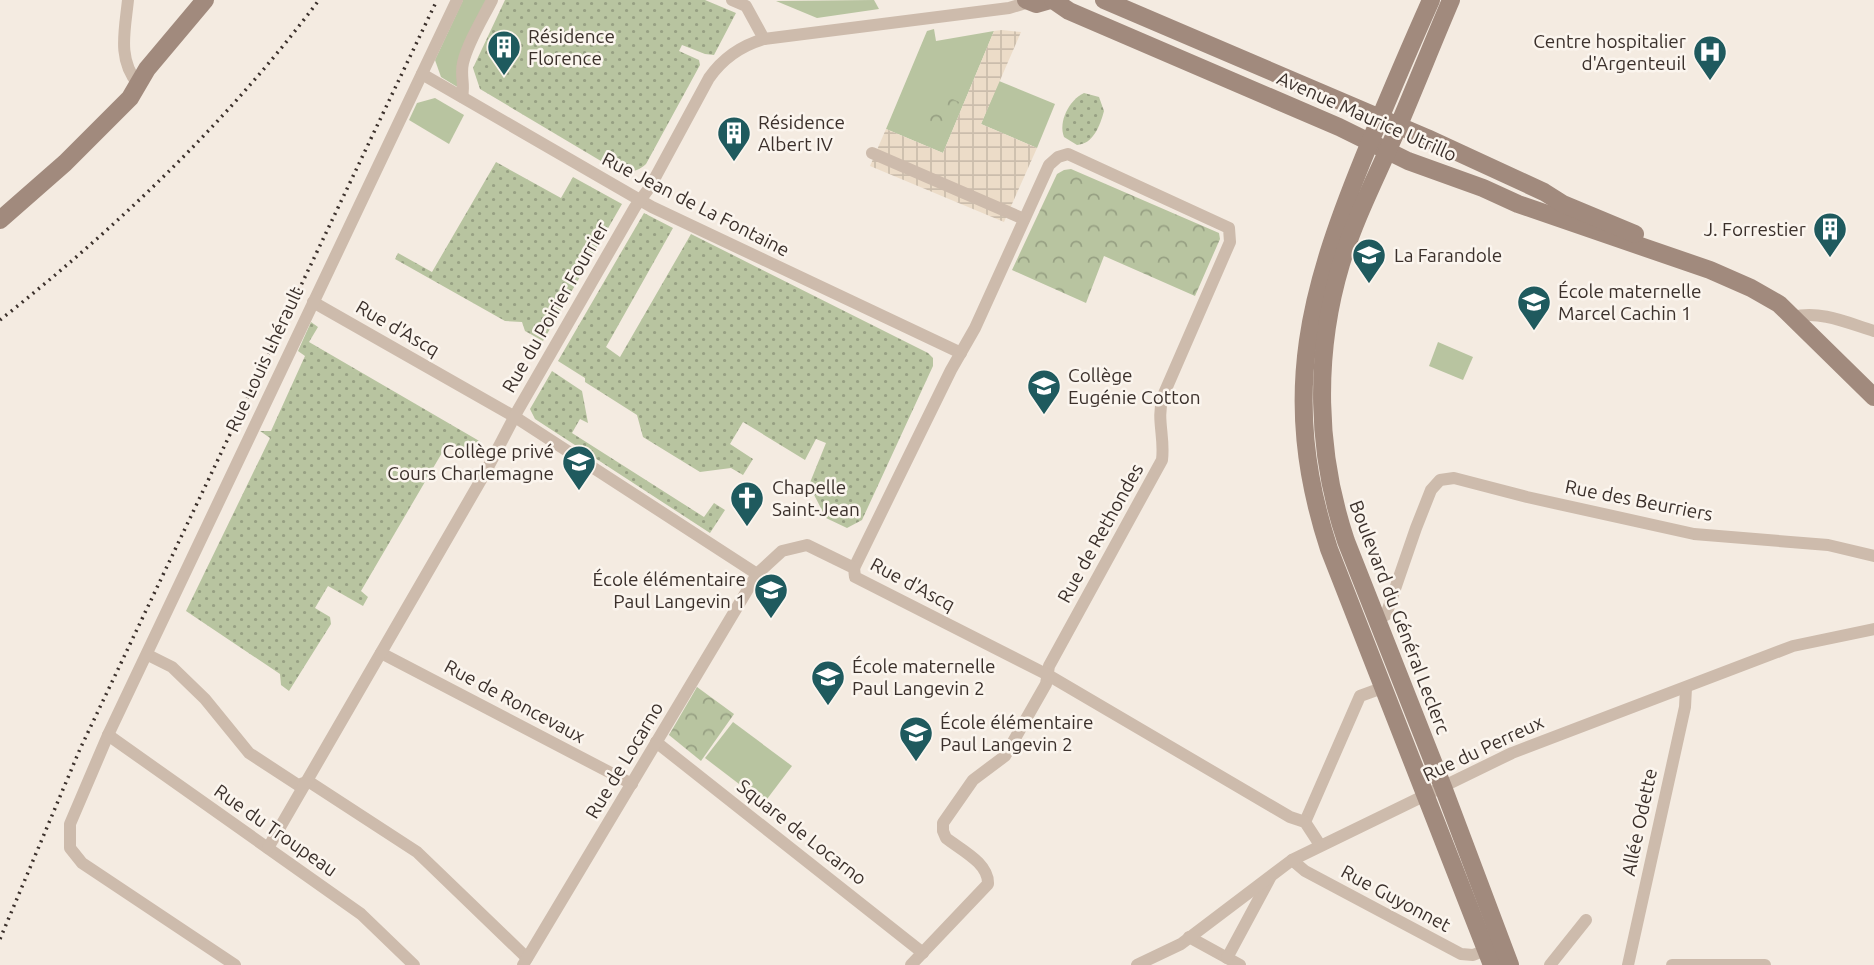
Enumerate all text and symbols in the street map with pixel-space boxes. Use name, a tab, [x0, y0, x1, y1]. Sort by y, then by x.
place label: Résidence Florence	[528, 25, 615, 69]
building icon: Résidence Florence	[485, 28, 523, 77]
place label: Centre hospitalier d'Argenteuil	[1533, 30, 1686, 74]
hospital icon: Centre hospitalier d'Argenteuil	[1691, 33, 1729, 82]
street label: Avenue Maurice Utrillo	[1274, 66, 1460, 166]
place label: Résidence Albert IV	[758, 111, 845, 155]
building icon: Résidence Albert IV	[715, 114, 753, 163]
street label: Rue Jean de La Fontaine	[599, 147, 793, 261]
building icon: J. Forrestier	[1811, 210, 1849, 259]
street label: Rue du Poirier Fourrier	[497, 218, 613, 396]
place label: J. Forrestier	[1704, 218, 1806, 240]
school or university icon: La Farandole	[1350, 236, 1388, 285]
place label: La Farandole	[1394, 244, 1502, 266]
place label: École maternelle Marcel Cachin 1	[1558, 280, 1701, 324]
street label: Rue Louis Lhérault	[221, 282, 308, 435]
school or university icon: École maternelle Marcel Cachin 1	[1515, 283, 1553, 332]
street label: Rue d'Ascq	[352, 295, 444, 361]
place label: Collège Eugénie Cotton	[1068, 364, 1201, 408]
school or university icon: Collège Eugénie Cotton	[1025, 367, 1063, 416]
place label: Collège privé Cours Charlemagne	[387, 440, 554, 484]
school or university icon: Collège privé Cours Charlemagne	[560, 443, 598, 492]
street label: Rue de Rethondes	[1053, 459, 1147, 607]
street label: Rue des Beurriers	[1563, 475, 1715, 525]
place label: Chapelle Saint-Jean	[772, 476, 860, 520]
church icon: Chapelle Saint-Jean	[728, 479, 766, 528]
street label: Boulevard du Général Leclerc	[1345, 497, 1455, 737]
street label: Rue d'Ascq	[867, 553, 959, 615]
place label: École élémentaire Paul Langevin 1	[592, 568, 746, 612]
school or university icon: École élémentaire Paul Langevin 1	[752, 571, 790, 620]
street label: Rue de Roncevaux	[441, 655, 589, 748]
place label: École maternelle Paul Langevin 2	[852, 655, 995, 699]
school or university icon: École maternelle Paul Langevin 2	[809, 658, 847, 707]
street label: Rue de Locarno	[581, 698, 667, 822]
street label: Rue du Perreux	[1419, 710, 1547, 786]
place label: École élémentaire Paul Langevin 2	[940, 711, 1094, 755]
school or university icon: École élémentaire Paul Langevin 2	[897, 714, 935, 763]
street label: Allée Odette	[1617, 766, 1661, 878]
street label: Square de Locarno	[733, 775, 871, 889]
street label: Rue du Troupeau	[210, 779, 342, 881]
street label: Rue Guyonnet	[1337, 860, 1455, 936]

